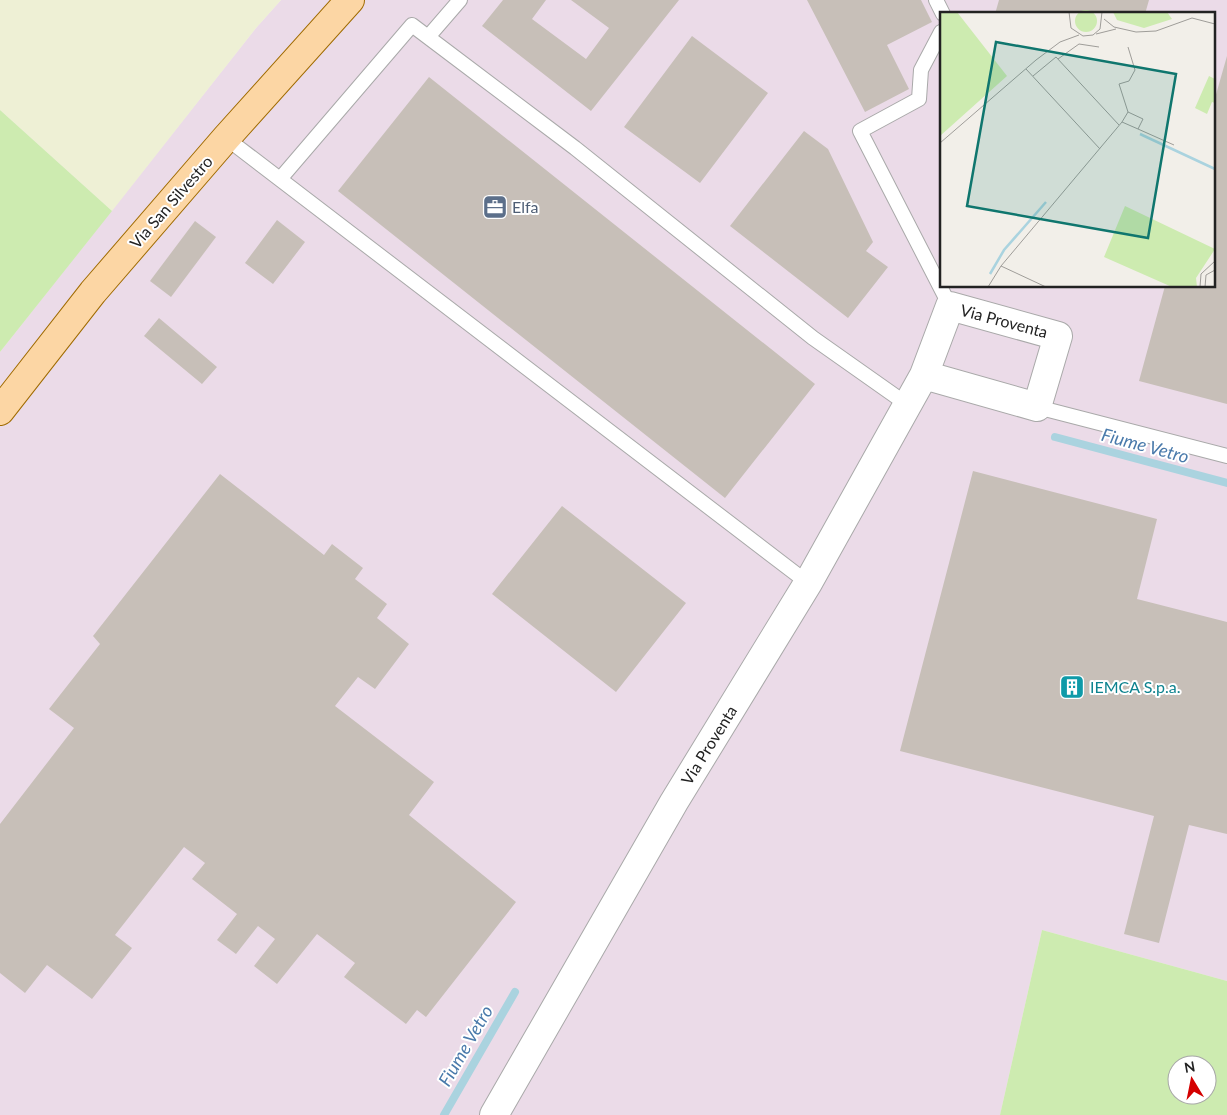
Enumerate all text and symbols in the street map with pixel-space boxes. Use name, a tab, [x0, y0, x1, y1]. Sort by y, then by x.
inset map	[940, 12, 1214, 288]
street label: Via San Silvestro	[125, 152, 216, 252]
office icon: Elfa	[482, 194, 508, 220]
place label: Elfa	[512, 197, 538, 216]
street label: Via Proventa	[958, 300, 1050, 341]
water label: Fiume Vetro	[1099, 423, 1191, 467]
building icon: IEMCA S.p.a.	[1059, 674, 1085, 700]
place label: IEMCA S.p.a.	[1090, 677, 1181, 696]
street label: Via Proventa	[677, 702, 740, 788]
water label: Fiume Vetro	[433, 1001, 497, 1090]
north arrow	[1167, 1055, 1217, 1105]
text: N	[1183, 1057, 1196, 1076]

